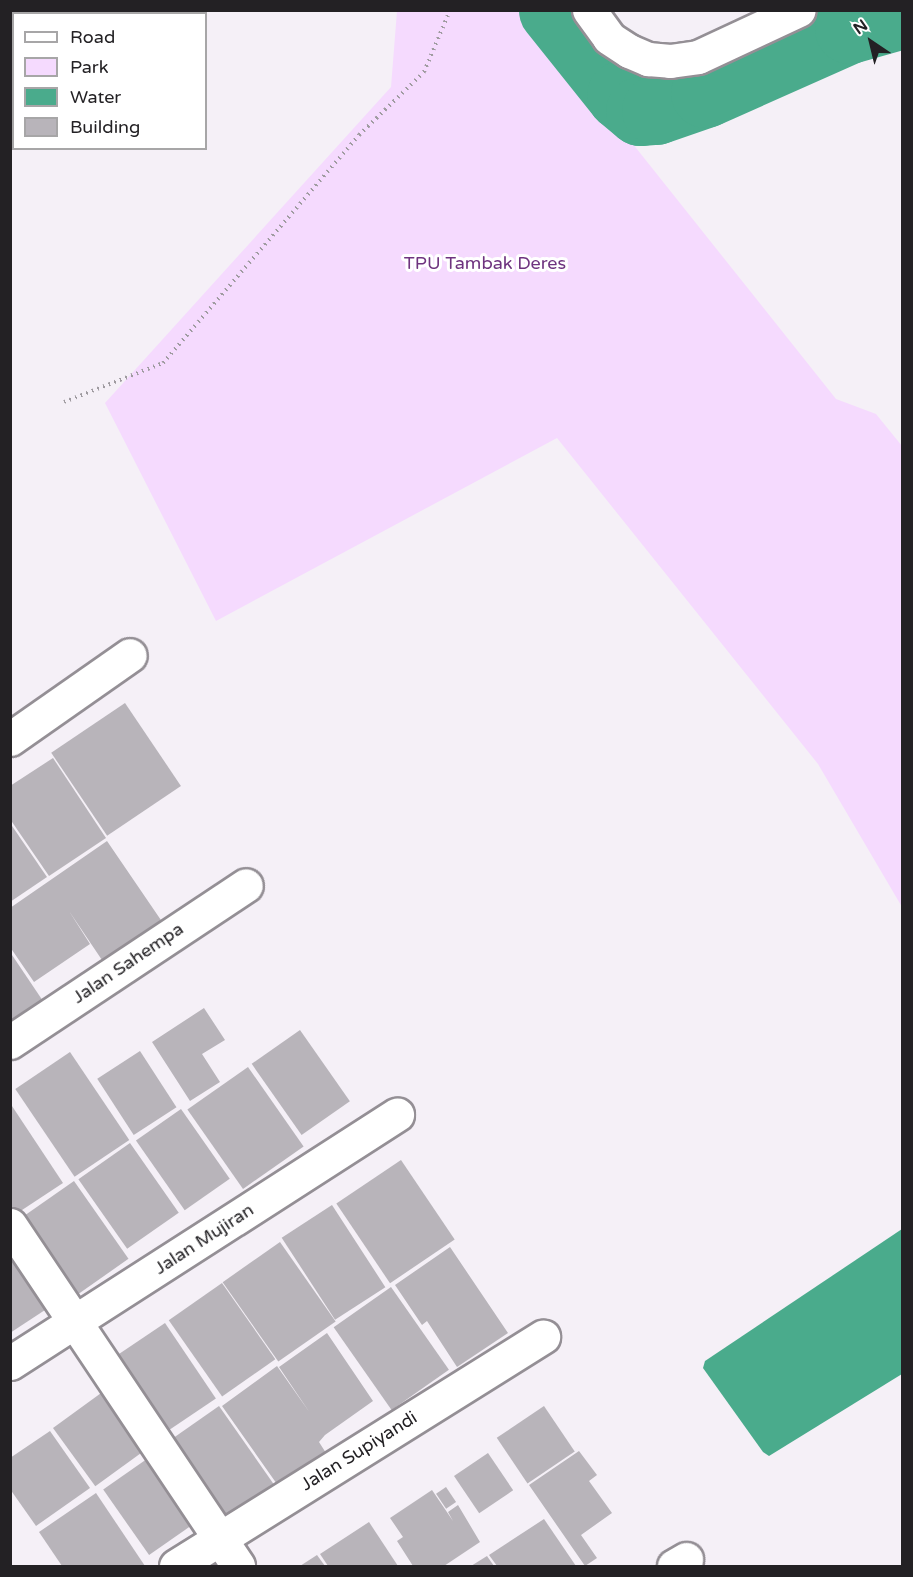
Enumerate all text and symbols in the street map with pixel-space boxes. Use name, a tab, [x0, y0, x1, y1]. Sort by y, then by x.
legend	[12, 12, 207, 150]
north arrow	[841, 12, 901, 72]
text: N	[850, 15, 872, 39]
text: Road	[70, 26, 115, 48]
text: Park	[70, 56, 108, 78]
text: Water	[70, 86, 121, 108]
text: Building	[70, 116, 140, 138]
park label: TPU Tambak Deres	[404, 252, 566, 274]
street label: Jalan Sahempa	[68, 918, 188, 1008]
street label: Jalan Mujiran	[150, 1199, 258, 1279]
street label: Jalan Supiyandi	[297, 1407, 421, 1495]

